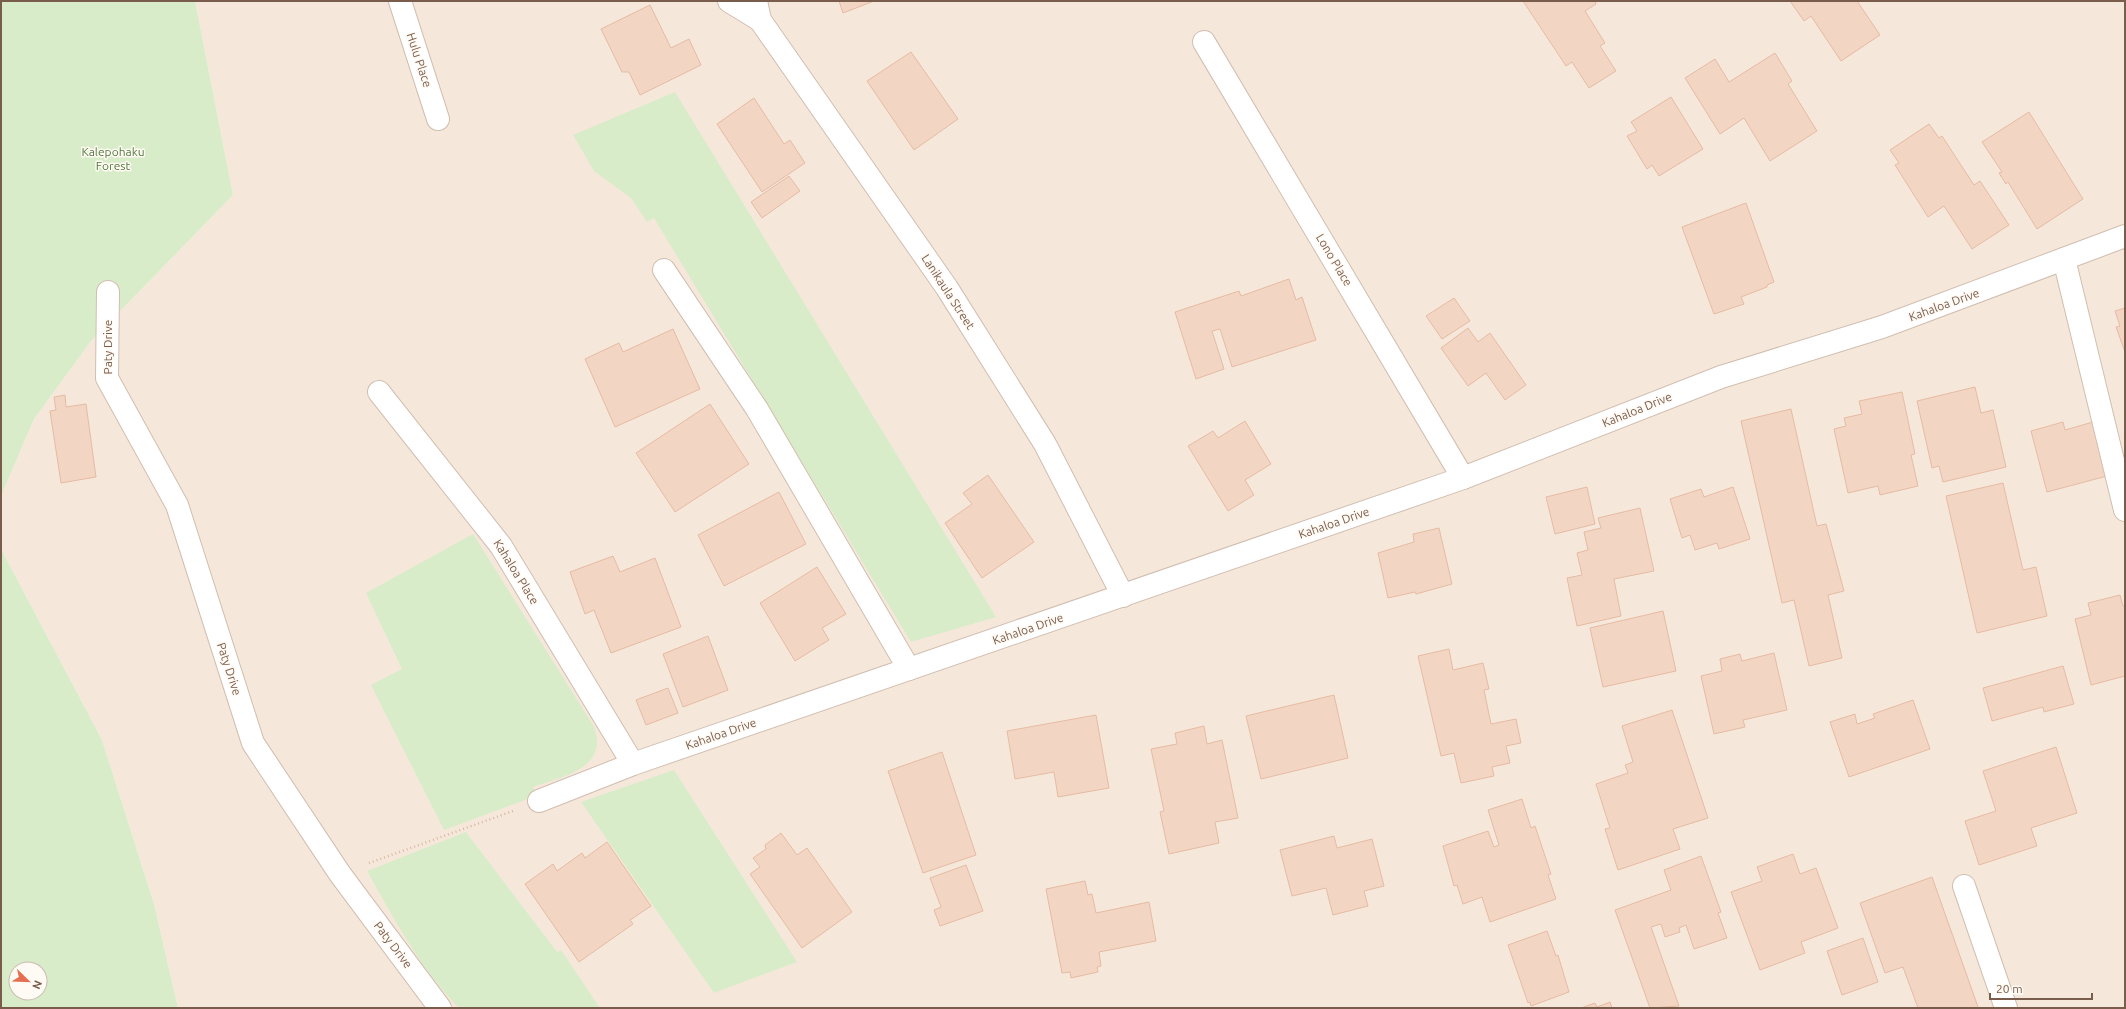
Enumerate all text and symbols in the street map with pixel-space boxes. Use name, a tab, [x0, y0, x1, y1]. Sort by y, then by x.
street label: Hulu Place	[405, 31, 434, 89]
park label: Kalepohaku Forest	[81, 145, 145, 172]
street label: Lono Place	[1314, 231, 1355, 288]
street label: Lanikaula Street	[919, 252, 978, 332]
street label: Kahaloa Drive	[1907, 286, 1981, 323]
street label: Paty Drive	[101, 320, 114, 374]
street label: Kahaloa Drive	[1600, 390, 1674, 429]
street label: Kahaloa Drive	[1297, 504, 1371, 541]
street label: Kahaloa Place	[491, 537, 542, 607]
street label: Kahaloa Drive	[991, 610, 1065, 647]
street label: Paty Drive	[215, 641, 244, 697]
street label: Kahaloa Drive	[684, 715, 758, 752]
street label: Paty Drive	[372, 919, 415, 971]
north arrow	[8, 961, 48, 1001]
scale bar	[1990, 975, 2092, 1001]
text: N	[30, 979, 44, 991]
text: 20 m	[1996, 982, 2023, 995]

